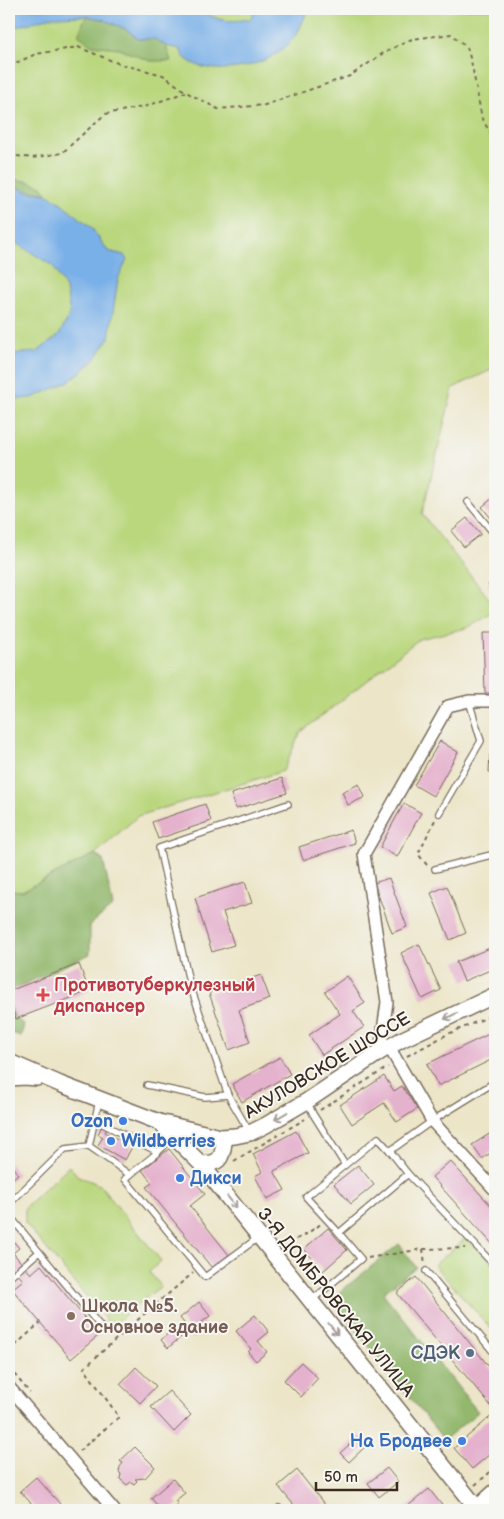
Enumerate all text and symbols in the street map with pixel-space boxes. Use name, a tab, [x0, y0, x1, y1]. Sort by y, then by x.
place label: Противотуберкулезный диспансер	[53, 975, 256, 1017]
marker: Противотуберкулезный диспансер	[36, 988, 50, 1002]
street label: АКУЛОВСКОЕ ШОССЕ	[240, 1008, 414, 1124]
one-way arrow	[444, 1012, 459, 1021]
place label: Ozon	[71, 1111, 113, 1132]
one-way arrow	[275, 1112, 289, 1122]
marker: Ozon	[117, 1115, 129, 1127]
place label: Wildberries	[121, 1131, 215, 1152]
marker: Wildberries	[105, 1135, 117, 1147]
place label: Дикси	[190, 1168, 242, 1189]
marker: Дикси	[174, 1172, 186, 1184]
one-way arrow	[226, 1195, 237, 1208]
street label: 3-Я ДОМБРОВСКАЯ УЛИЦА	[253, 1204, 418, 1401]
place label: Школа №5. Основное здание	[81, 1296, 228, 1338]
marker: Школа №5. Основное здание	[65, 1310, 77, 1322]
one-way arrow	[327, 1322, 338, 1335]
place label: СДЭК	[411, 1343, 461, 1364]
marker: СДЭК	[464, 1347, 476, 1359]
place label: На Бродвее	[350, 1431, 452, 1452]
marker: На Бродвее	[456, 1435, 468, 1447]
scale bar	[316, 1459, 398, 1491]
text: 50 m	[324, 1468, 358, 1487]

